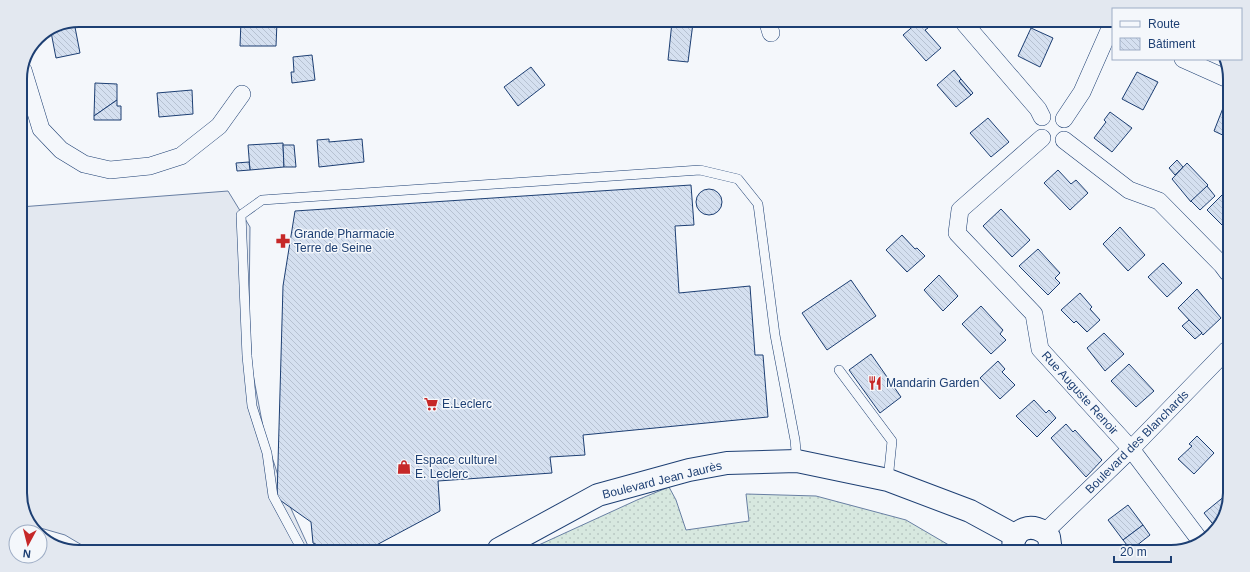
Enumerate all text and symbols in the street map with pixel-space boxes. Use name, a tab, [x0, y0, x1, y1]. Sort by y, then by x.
legend	[1112, 8, 1242, 60]
text: Route	[1148, 17, 1180, 31]
text: Bâtiment	[1148, 37, 1196, 51]
place label: Grande Pharmacie Terre de Seine	[294, 227, 395, 255]
pharmacy icon: Grande Pharmacie Terre de Seine	[275, 233, 291, 249]
street label: Rue Auguste Renoir	[1039, 348, 1121, 438]
restaurant icon: Mandarin Garden	[867, 375, 883, 391]
place label: Mandarin Garden	[886, 376, 979, 390]
street label: Boulevard des Blanchards	[1083, 388, 1191, 496]
supermarket icon: E.Leclerc	[423, 396, 439, 412]
place label: E.Leclerc	[442, 397, 492, 411]
place label: Espace culturel E. Leclerc	[415, 453, 497, 481]
street label: Boulevard Jean Jaurès	[601, 458, 723, 502]
shop icon: Espace culturel E. Leclerc	[396, 459, 412, 475]
north arrow	[8, 524, 48, 564]
scale bar	[1114, 538, 1171, 564]
text: 20 m	[1120, 545, 1147, 559]
text: N	[22, 547, 31, 560]

